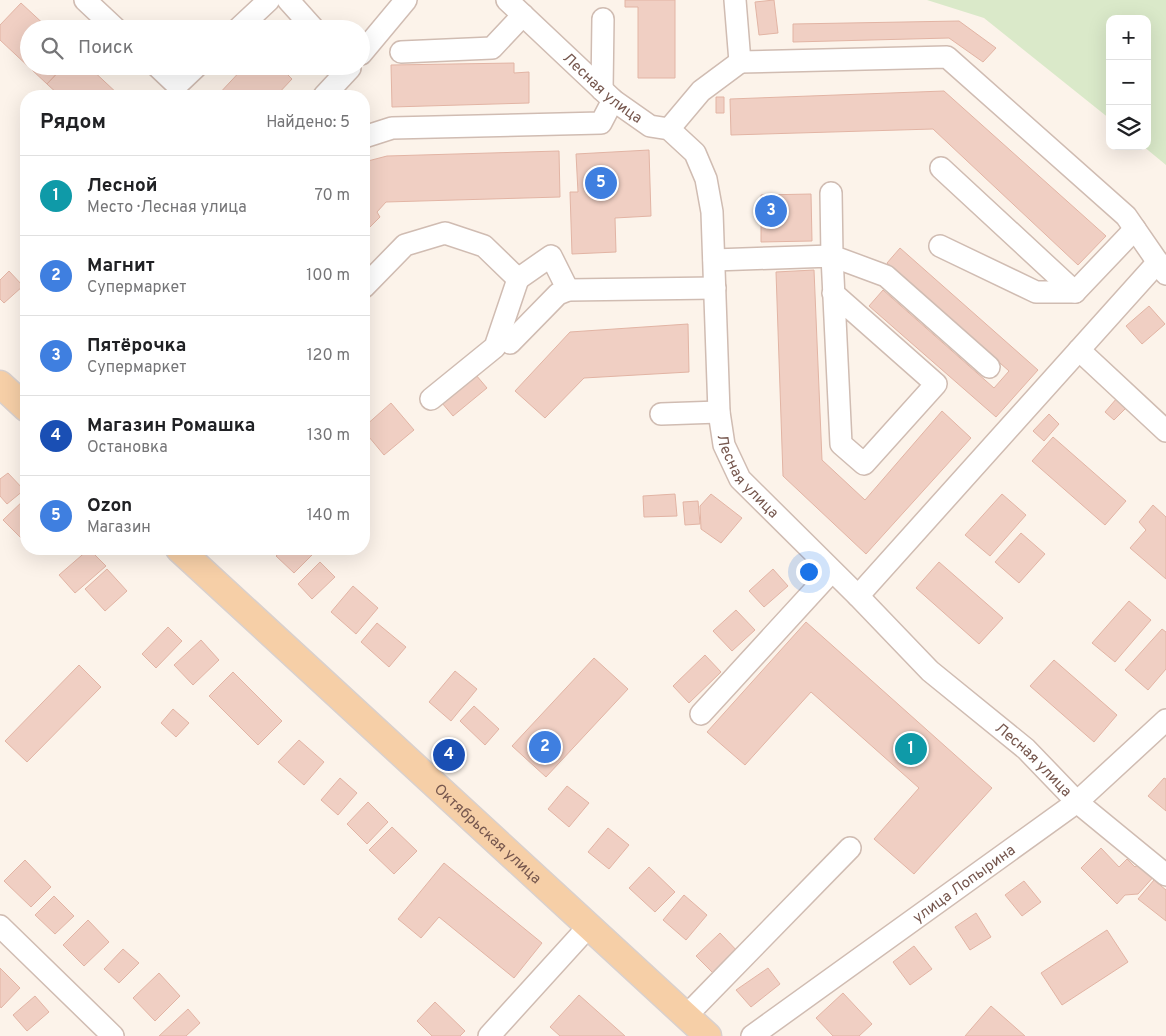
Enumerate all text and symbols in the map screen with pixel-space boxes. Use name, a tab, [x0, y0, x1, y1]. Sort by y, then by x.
map controls	[1106, 15, 1151, 150]
button: +	[1106, 15, 1151, 60]
search box	[20, 20, 370, 75]
icon: search	[38, 34, 66, 62]
text: Поиск	[78, 36, 134, 60]
street label: Лесная улица	[558, 49, 645, 129]
button: −	[1106, 60, 1151, 105]
button: layers	[1106, 105, 1151, 150]
text: Рядом	[40, 109, 106, 136]
text: Найдено: 5	[266, 113, 350, 133]
pin: 5	[585, 164, 617, 202]
text: Лесной	[87, 174, 157, 198]
text: 1	[53, 186, 59, 206]
text: 70 m	[315, 186, 350, 206]
pin: 3	[755, 192, 787, 230]
text: Место · Лесная улица	[87, 198, 247, 218]
text: Магнит	[87, 254, 155, 278]
text: 2	[51, 266, 61, 286]
text: 100 m	[306, 266, 350, 286]
text: Супермаркет	[87, 278, 187, 298]
text: Пятёрочка	[87, 334, 186, 358]
text: 3	[51, 346, 61, 366]
text: 120 m	[307, 346, 350, 366]
text: Супермаркет	[87, 358, 187, 378]
text: Магазин Ромашка	[87, 414, 255, 438]
text: 4	[51, 426, 61, 446]
text: 130 m	[307, 426, 350, 446]
street label: Лесная улица	[712, 433, 782, 523]
text: Остановка	[87, 438, 168, 458]
text: Ozon	[87, 494, 132, 518]
text: 5	[51, 506, 61, 526]
text: 140 m	[307, 506, 350, 526]
text: Магазин	[87, 518, 151, 538]
your location	[796, 559, 822, 585]
street label: Лесная улица	[990, 719, 1075, 802]
pin: 2	[529, 728, 561, 766]
pin: 1	[895, 730, 927, 768]
pin: 4	[433, 736, 465, 774]
street label: Октябрьская улица	[429, 780, 545, 889]
street label: улица Лопырина	[910, 841, 1020, 928]

